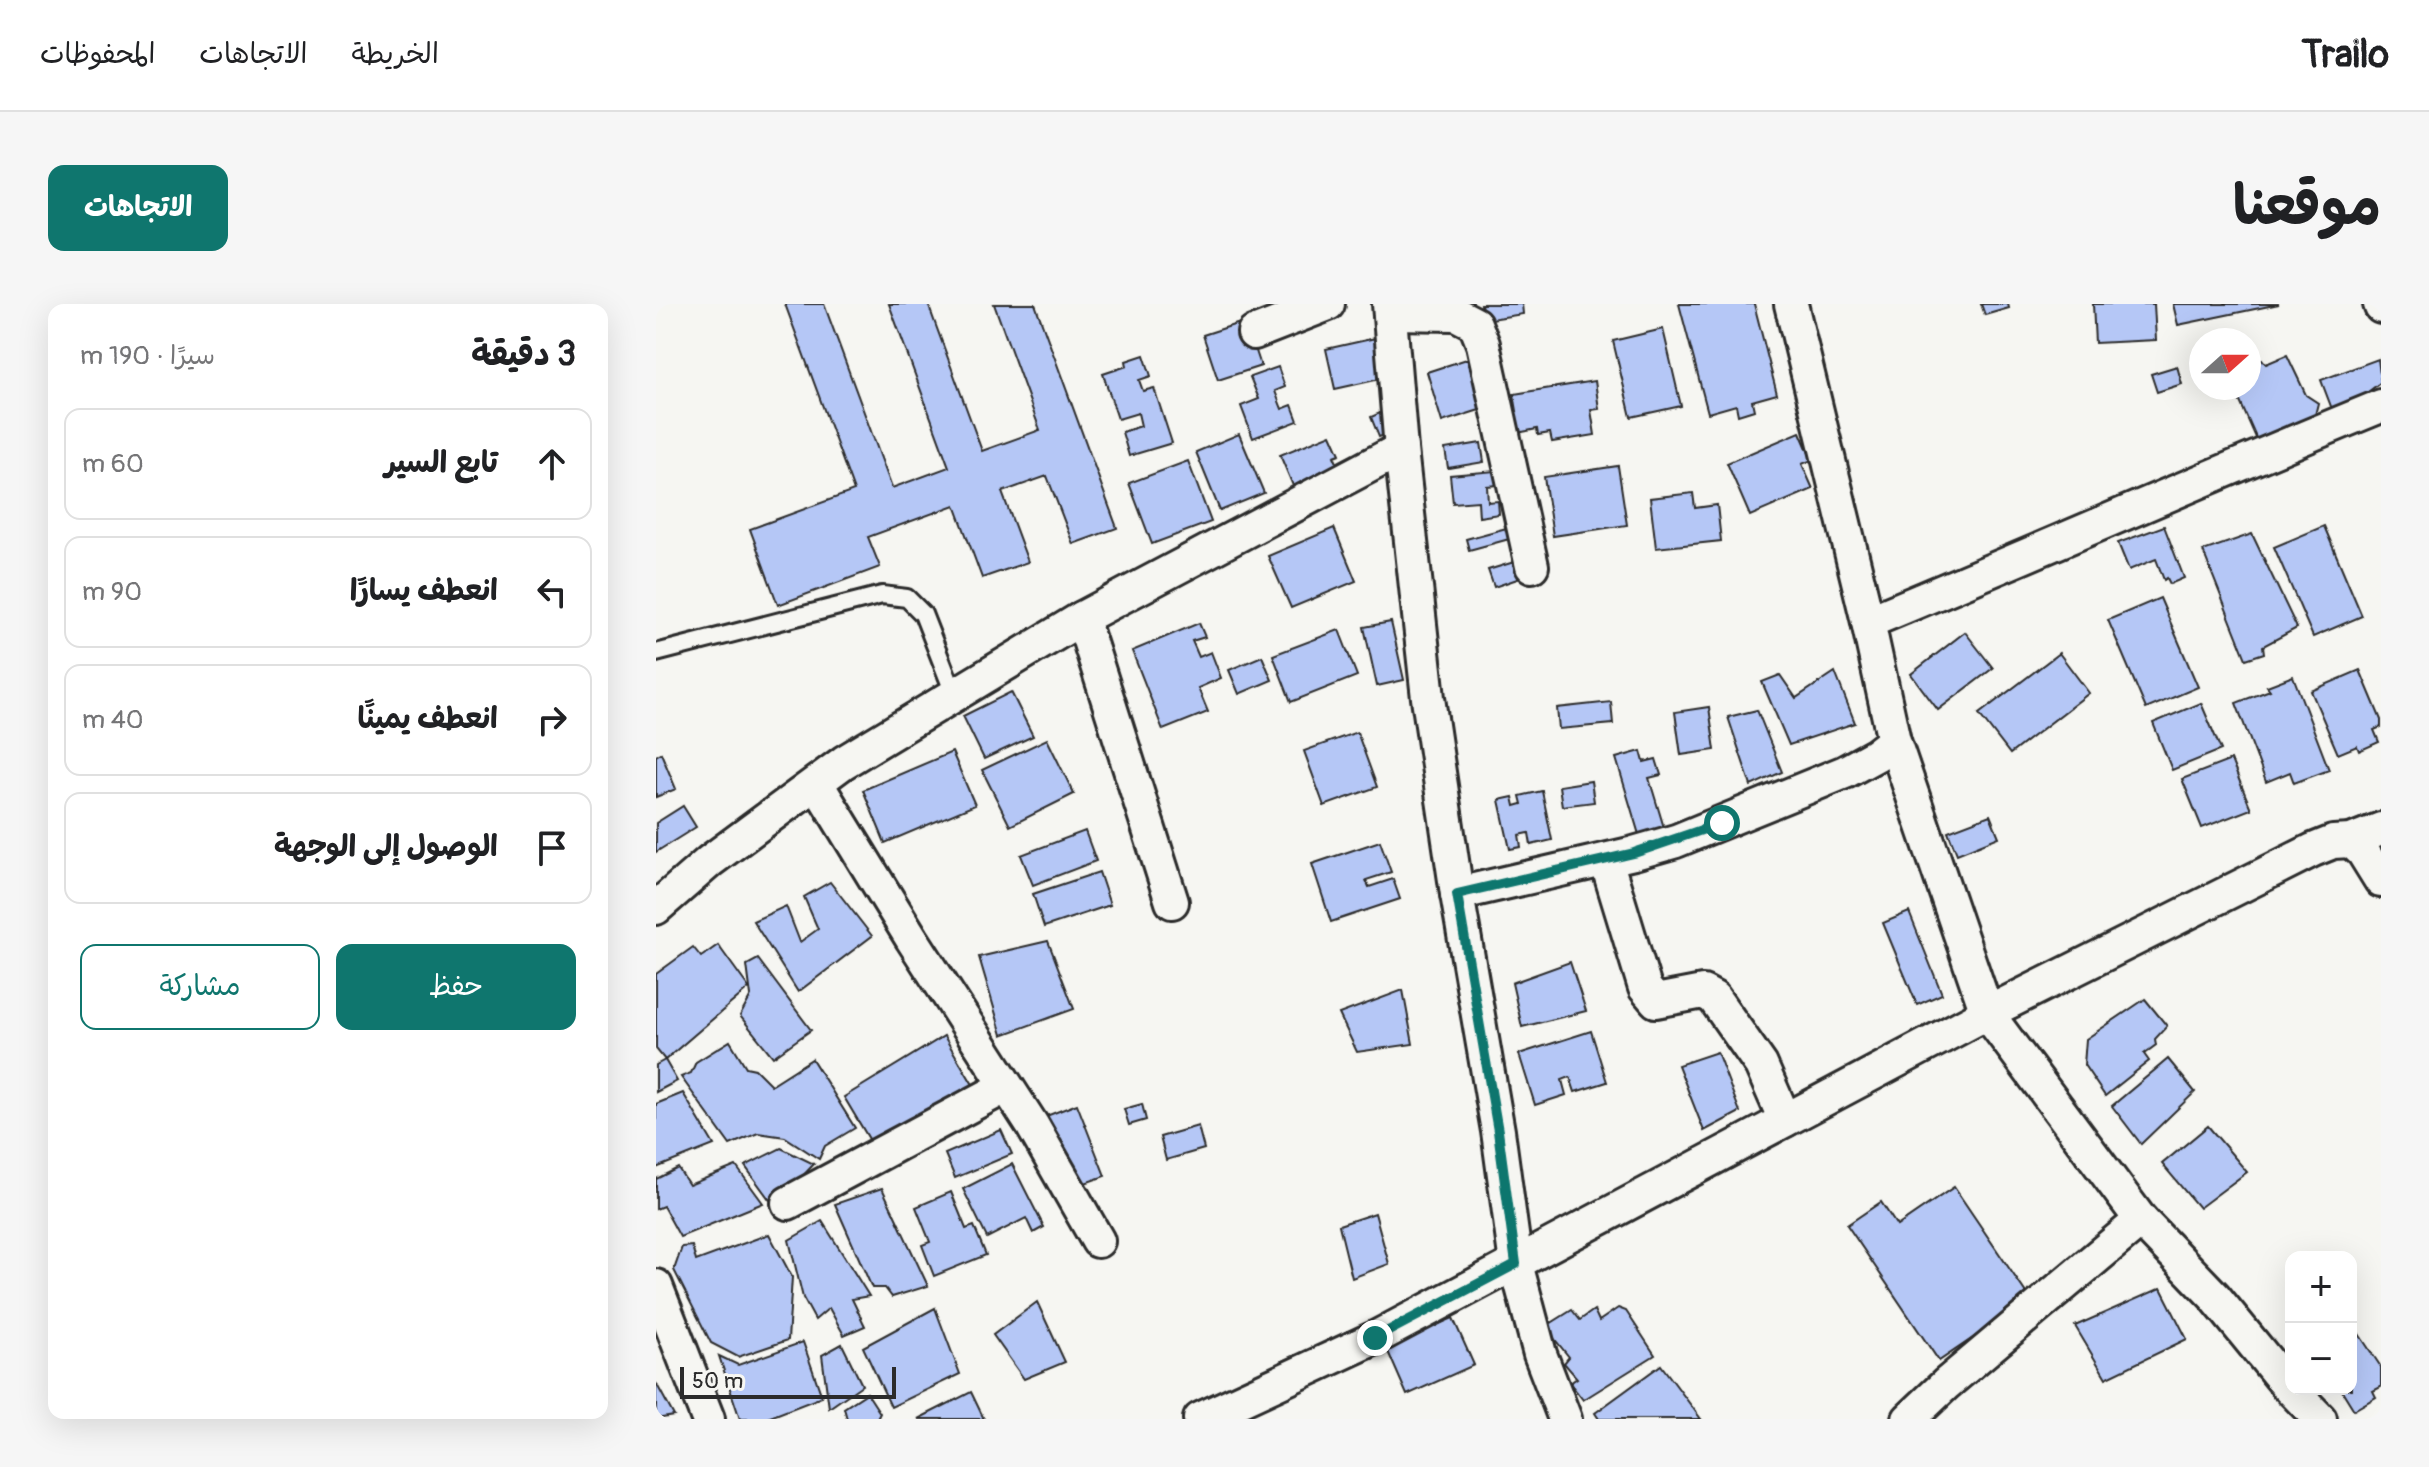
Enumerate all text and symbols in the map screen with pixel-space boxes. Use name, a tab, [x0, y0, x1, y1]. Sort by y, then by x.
text: Trailo	[2302, 31, 2389, 79]
text: المحفوظات	[40, 37, 155, 72]
text: الاتجاهات	[199, 37, 307, 72]
text: الخريطة	[351, 37, 439, 72]
button: الاتجاهات	[48, 165, 228, 251]
text: موقعنا	[2233, 172, 2381, 241]
north arrow	[2189, 328, 2261, 400]
text: 3 دقيقة	[471, 333, 576, 376]
text: سيرًا · 190 m	[80, 340, 215, 372]
icon: ahead	[530, 442, 574, 486]
text: تابع السير	[385, 444, 498, 481]
text: 60 m	[82, 448, 144, 480]
icon: left	[530, 570, 574, 614]
text: انعطف يسارًا	[350, 572, 498, 609]
text: 90 m	[82, 576, 142, 608]
icon: right	[530, 698, 574, 742]
text: انعطف يمينًا	[358, 700, 498, 737]
text: 40 m	[82, 704, 144, 736]
route start	[1704, 805, 1740, 841]
icon: arrive	[530, 826, 574, 870]
text: الوصول إلى الوجهة	[274, 828, 498, 865]
button: مشاركة	[80, 944, 320, 1030]
button: حفظ	[336, 944, 576, 1030]
map controls	[2285, 1251, 2357, 1395]
button: +	[2285, 1251, 2357, 1323]
route end	[1357, 1320, 1393, 1356]
button: −	[2285, 1323, 2357, 1395]
scale bar	[680, 1363, 896, 1399]
text: 50 m	[692, 1367, 743, 1395]

